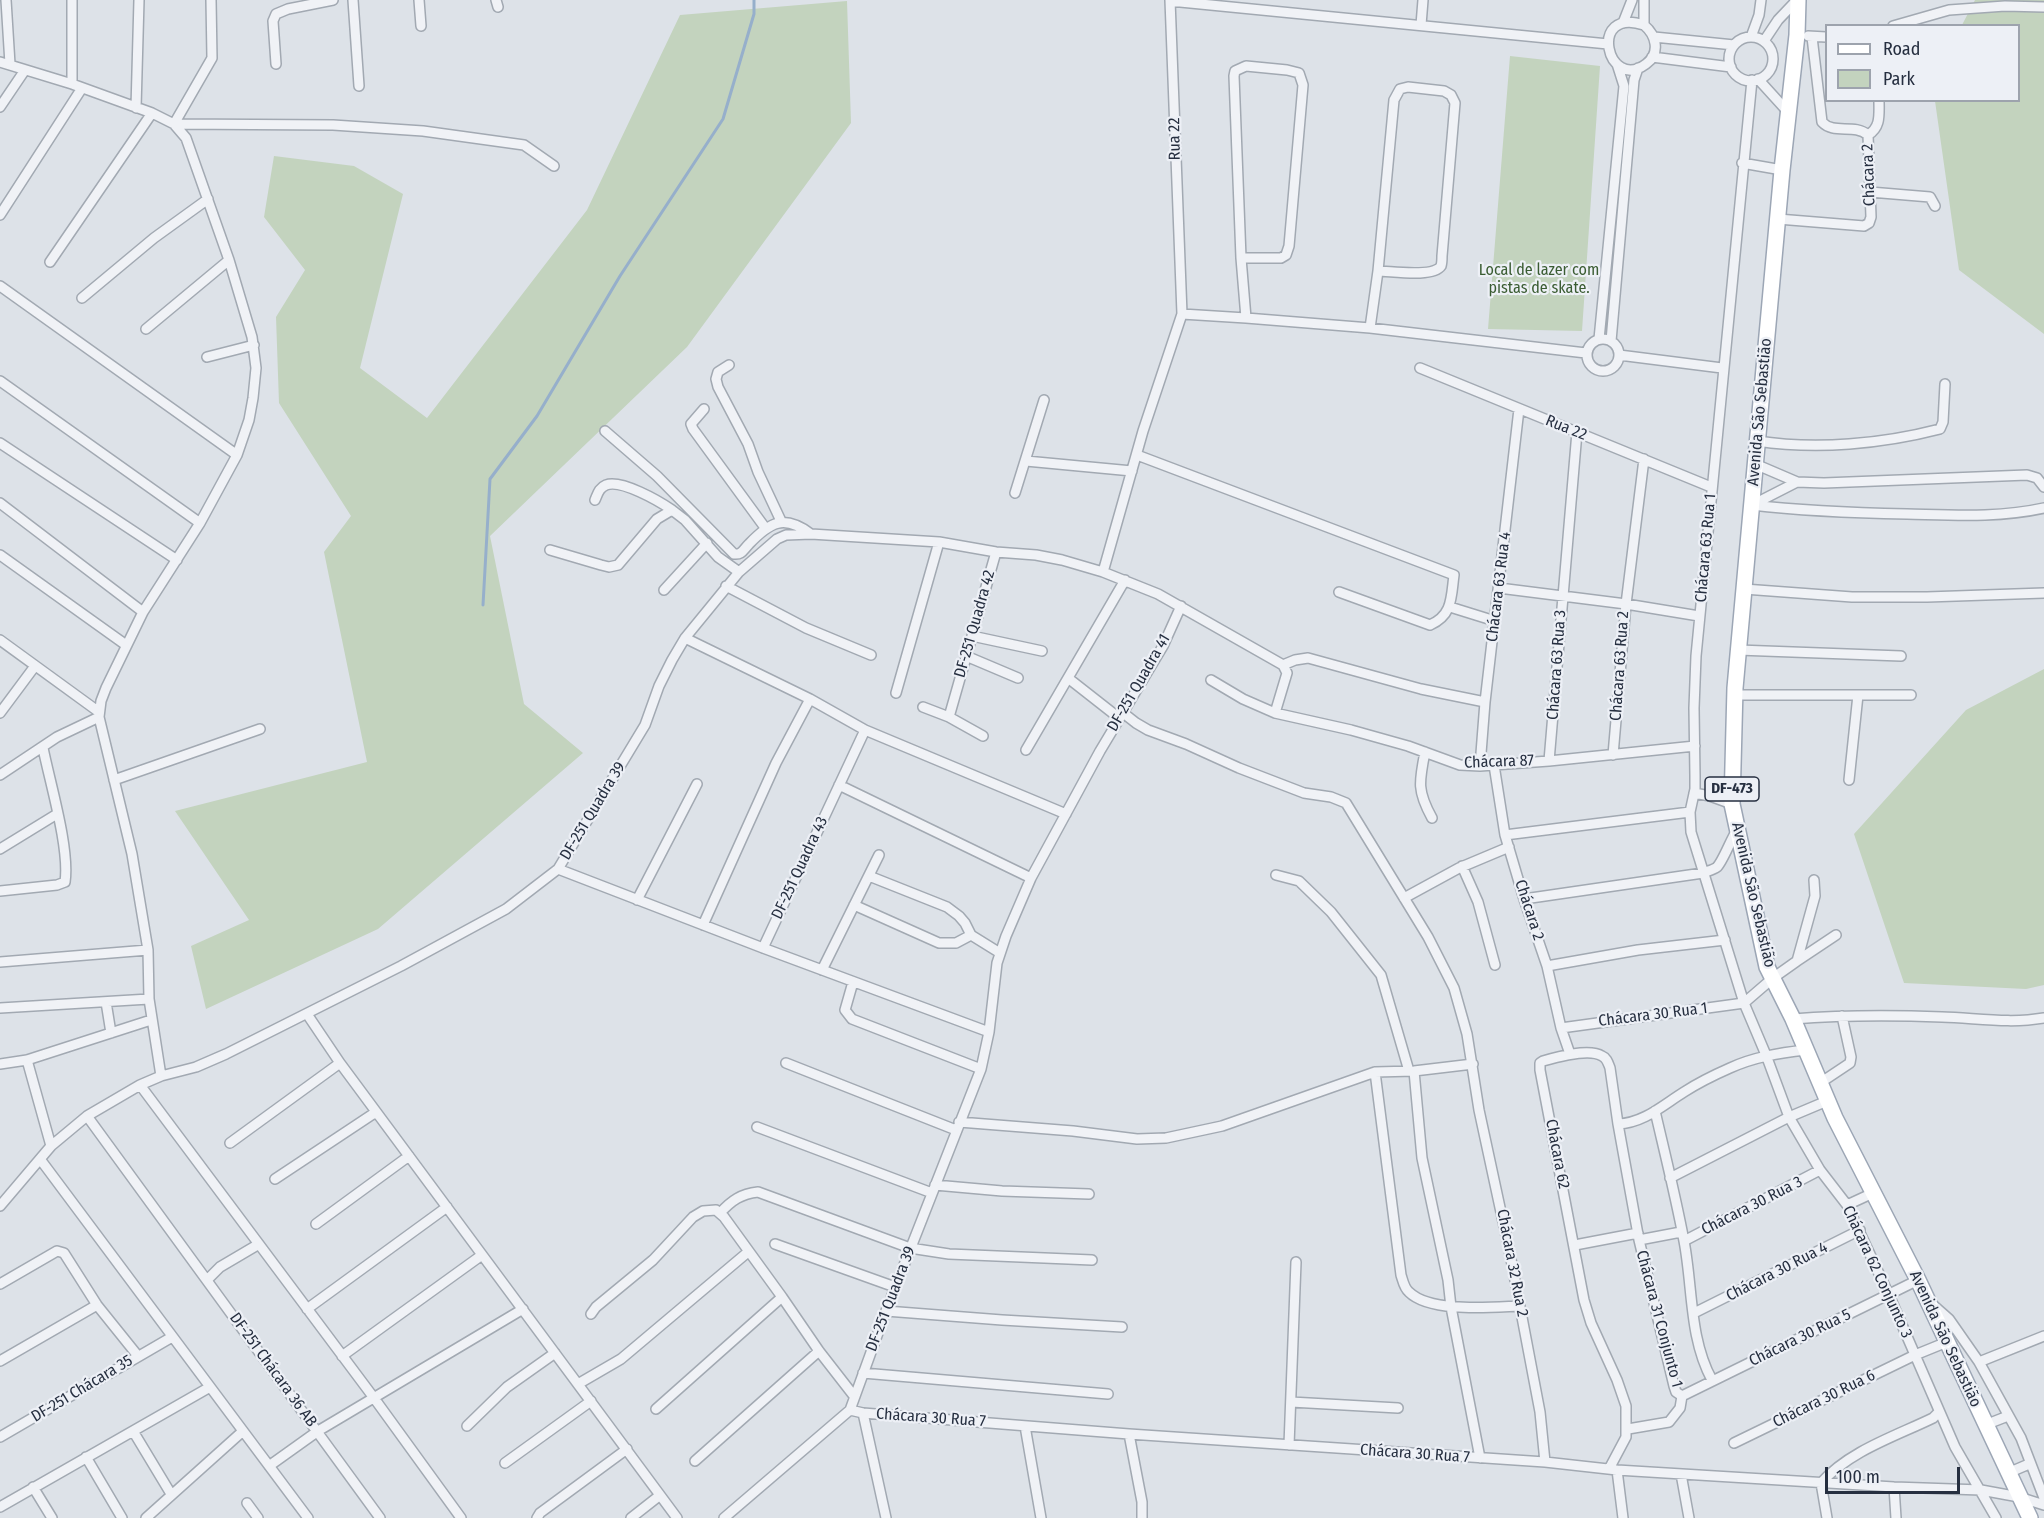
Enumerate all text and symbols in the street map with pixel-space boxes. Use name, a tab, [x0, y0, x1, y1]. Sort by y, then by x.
legend	[1825, 24, 2020, 102]
text: Road	[1883, 38, 1920, 60]
text: Park	[1883, 68, 1915, 90]
street label: Rua 22	[1165, 117, 1185, 161]
street label: Chácara 2	[1858, 143, 1880, 207]
park label: Local de lazer com pistas de skate.	[1479, 261, 1599, 299]
street label: Avenida São Sebastião	[1744, 337, 1776, 487]
street label: Rua 22	[1543, 411, 1589, 445]
street label: Chácara 63 Rua 1	[1692, 493, 1720, 603]
street label: Chácara 63 Rua 4	[1483, 531, 1515, 643]
street label: DF-251 Quadra 42	[951, 568, 999, 680]
street label: Chácara 63 Rua 3	[1544, 609, 1570, 721]
street label: Chácara 63 Rua 2	[1607, 610, 1633, 722]
street label: DF-251 Quadra 41	[1103, 631, 1175, 735]
street label: Chácara 87	[1464, 751, 1534, 773]
street label: DF-251 Quadra 39	[556, 758, 630, 864]
road number: DF-473	[1705, 777, 1759, 801]
street label: DF-251 Quadra 43	[768, 814, 832, 922]
street label: Avenida São Sebastião	[1727, 821, 1779, 969]
street label: Chácara 2	[1510, 877, 1548, 943]
street label: Chácara 30 Rua 1	[1597, 999, 1709, 1031]
street label: Chácara 62	[1541, 1118, 1573, 1190]
street label: Chácara 30 Rua 3	[1698, 1172, 1806, 1240]
street label: Chácara 62 Conjunto 3	[1838, 1203, 1916, 1341]
street label: Chácara 32 Rua 2	[1492, 1208, 1532, 1318]
street label: Chácara 30 Rua 4	[1723, 1238, 1831, 1306]
street label: DF-251 Quadra 39	[862, 1244, 920, 1354]
street label: Chácara 31 Conjunto 1	[1631, 1248, 1687, 1390]
street label: Avenida São Sebastião	[1905, 1268, 1985, 1410]
street label: Chácara 30 Rua 5	[1746, 1305, 1854, 1371]
street label: DF-251 Chácara 36 AB	[225, 1309, 321, 1431]
street label: DF-251 Chácara 35	[28, 1351, 136, 1427]
street label: Chácara 30 Rua 6	[1770, 1366, 1878, 1432]
street label: Chácara 30 Rua 7	[875, 1405, 987, 1431]
street label: Chácara 30 Rua 7	[1359, 1441, 1471, 1467]
scale bar	[1828, 1455, 1963, 1493]
text: 100 m	[1836, 1466, 1880, 1488]

